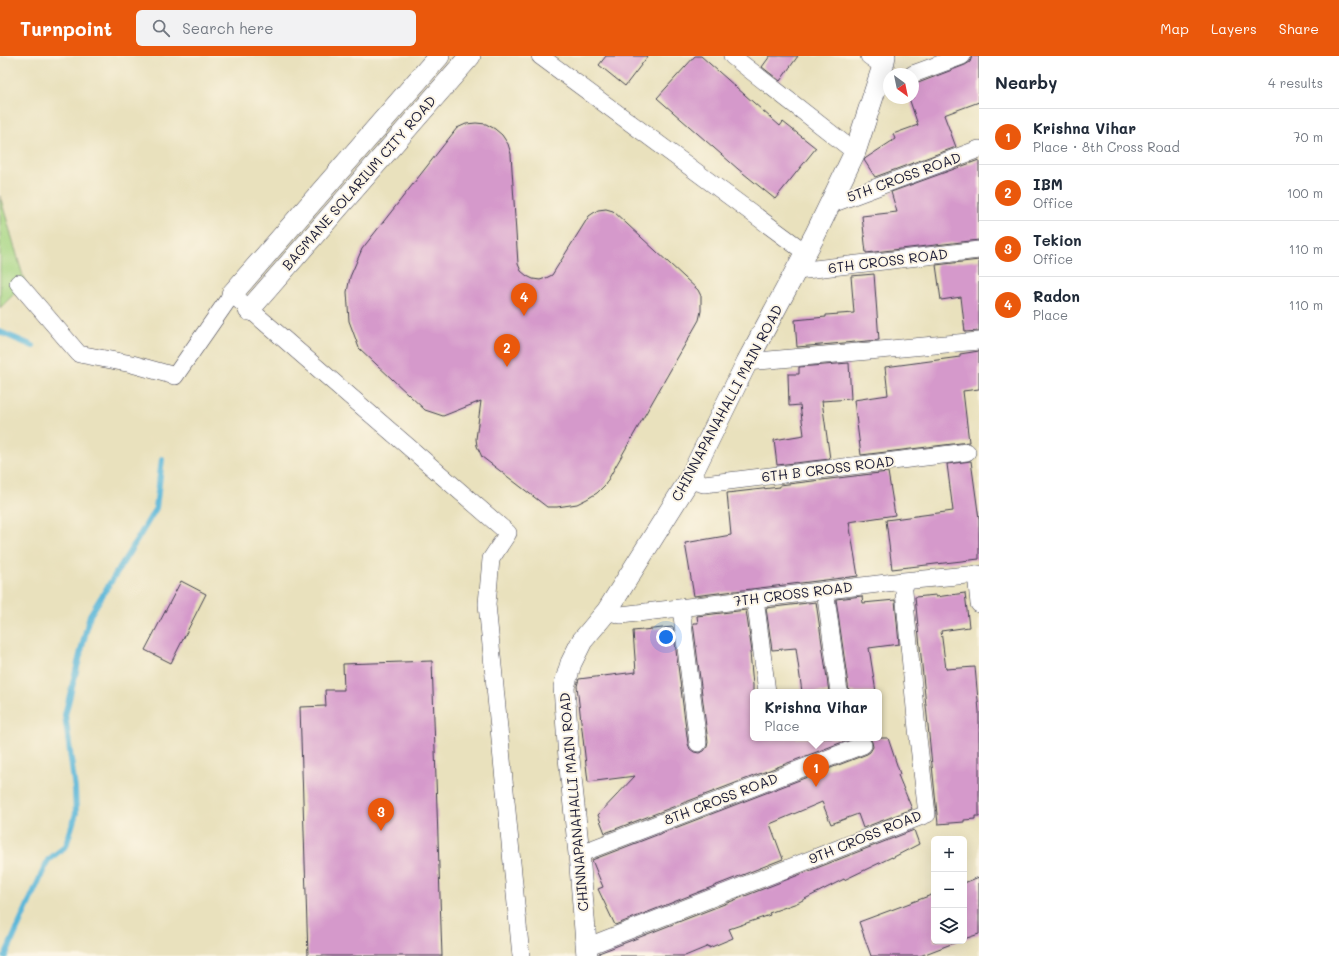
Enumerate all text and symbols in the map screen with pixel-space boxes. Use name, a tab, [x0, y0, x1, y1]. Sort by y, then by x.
search box	[136, 10, 416, 46]
text: Turnpoint	[20, 16, 112, 41]
icon: search	[150, 17, 172, 39]
text: Search here	[182, 18, 273, 38]
text: Map	[1160, 19, 1189, 38]
text: Layers	[1211, 19, 1257, 38]
text: Share	[1279, 19, 1319, 38]
north arrow	[883, 68, 919, 104]
text: Nearby	[995, 71, 1057, 93]
text: 4 results	[1268, 74, 1323, 91]
street label: BAGMANE SOLARIUM CITY ROAD	[277, 91, 440, 274]
text: Krishna Vihar	[1033, 118, 1136, 138]
text: 1	[1005, 128, 1011, 145]
text: 70 m	[1293, 128, 1323, 145]
text: Place · 8th Cross Road	[1033, 138, 1180, 155]
street label: 5TH CROSS ROAD	[844, 147, 964, 206]
text: IBM	[1033, 174, 1063, 194]
text: 2	[1004, 184, 1012, 201]
text: 100 m	[1287, 184, 1323, 201]
text: Office	[1033, 194, 1073, 211]
text: Tekion	[1033, 230, 1082, 250]
text: 3	[1004, 240, 1012, 257]
text: 110 m	[1289, 240, 1323, 257]
street label: 6TH CROSS ROAD	[827, 244, 949, 277]
text: Office	[1033, 250, 1073, 267]
pin: 4	[511, 283, 537, 316]
text: Radon	[1033, 286, 1080, 306]
text: 4	[1004, 296, 1012, 313]
text: 110 m	[1289, 296, 1323, 313]
street label: CHINNAPANAHALLI MAIN ROAD	[667, 301, 787, 504]
text: Place	[1033, 306, 1068, 323]
pin: 2	[494, 334, 520, 367]
street label: 6TH B CROSS ROAD	[760, 451, 895, 486]
street label: 7TH CROSS ROAD	[732, 577, 854, 610]
your location	[656, 627, 676, 647]
popup	[750, 689, 882, 741]
street label: CHINNAPANAHALLI MAIN ROAD	[554, 692, 593, 912]
text: Krishna Vihar	[765, 697, 868, 717]
text: Place	[765, 717, 800, 734]
pin: 1	[803, 754, 829, 787]
street label: 8TH CROSS ROAD	[661, 768, 780, 829]
pin: 3	[368, 798, 394, 831]
street label: 9TH CROSS ROAD	[806, 805, 924, 868]
map controls	[931, 836, 967, 944]
button: +	[931, 836, 967, 872]
button: −	[931, 872, 967, 908]
button: layers	[931, 908, 967, 944]

